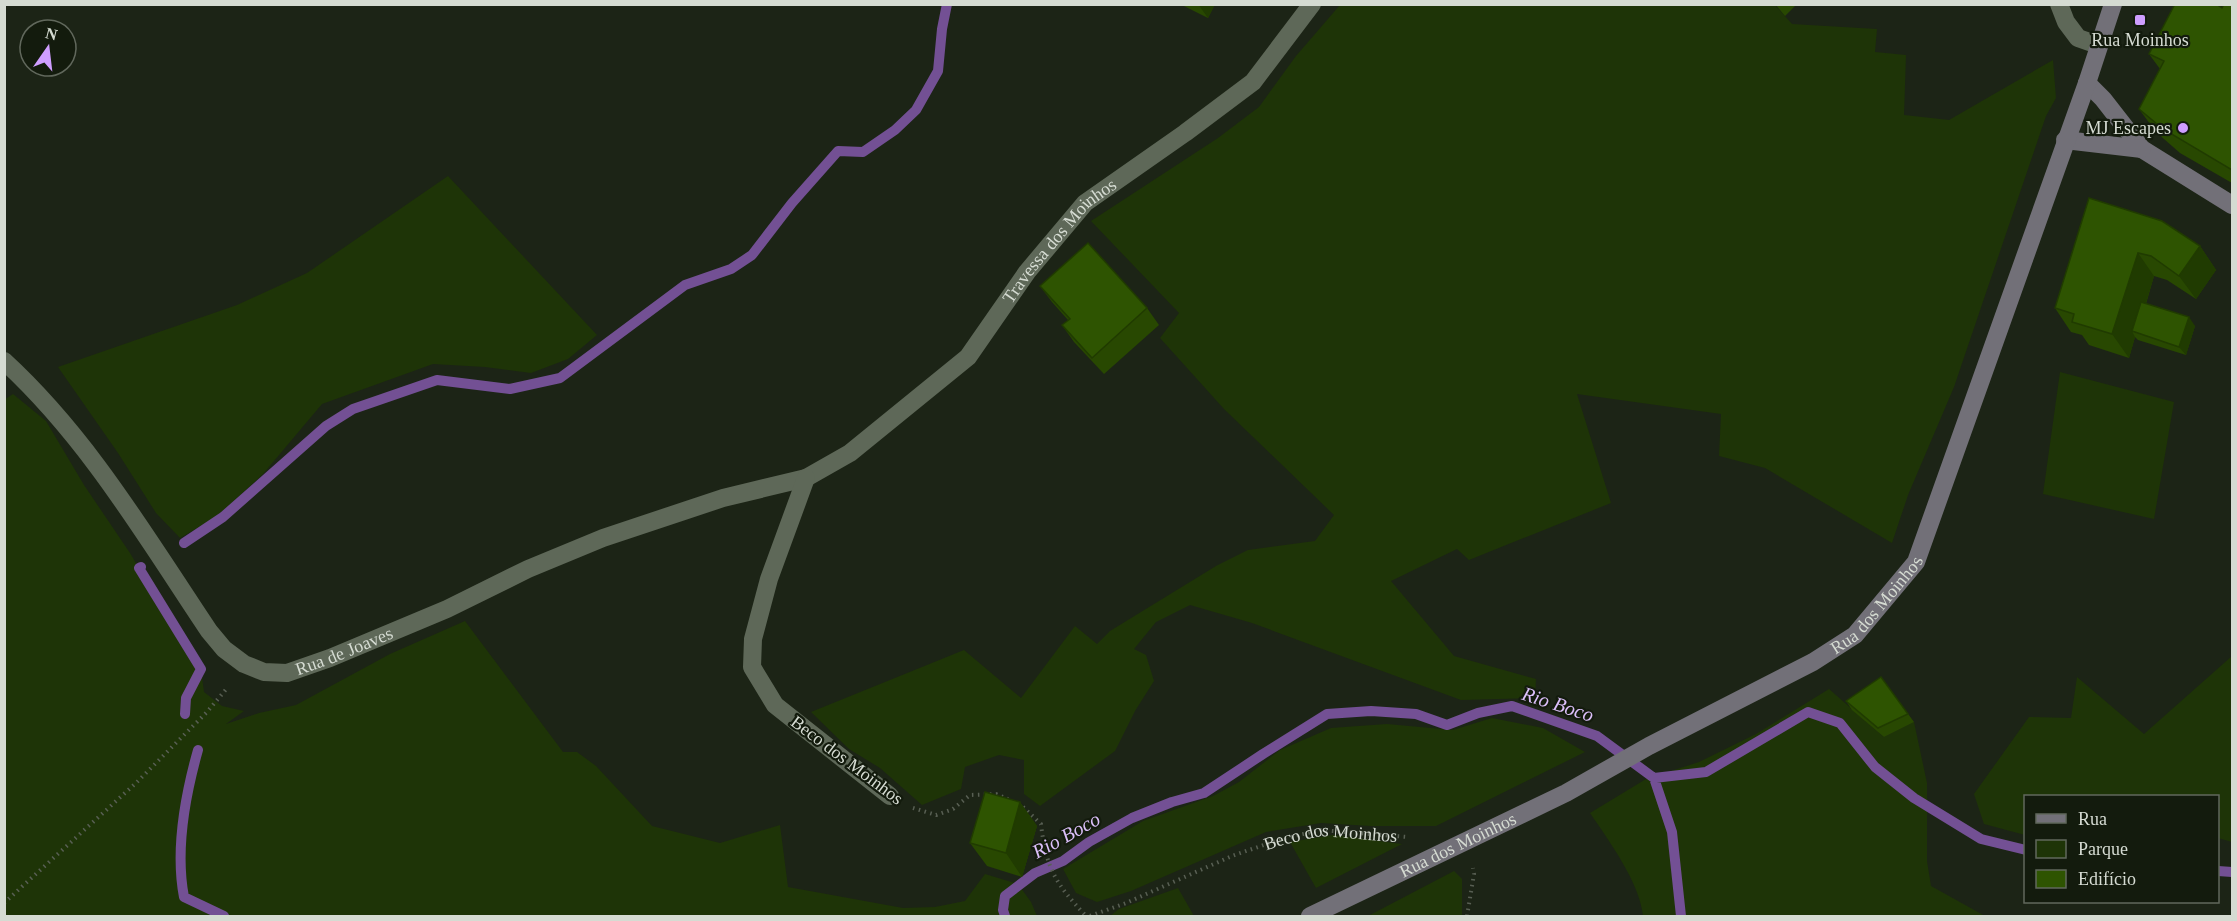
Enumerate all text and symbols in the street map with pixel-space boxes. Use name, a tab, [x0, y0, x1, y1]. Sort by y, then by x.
marker: Rua Moinhos	[2133, 13, 2147, 27]
north arrow	[18, 18, 78, 78]
text: N	[44, 24, 60, 44]
place label: Rua Moinhos	[2091, 30, 2189, 50]
place label: MJ Escapes	[2086, 118, 2171, 138]
marker: MJ Escapes	[2176, 121, 2190, 135]
street label: Travessa dos Moinhos	[998, 174, 1120, 307]
street label: Rua dos Moinhos	[1827, 554, 1927, 658]
street label: Rua de Joaves	[293, 623, 396, 679]
water label: Rio Boco	[1519, 682, 1597, 726]
street label: Beco dos Moinhos	[787, 711, 907, 809]
legend	[2024, 795, 2219, 903]
water label: Rio Boco	[1027, 807, 1104, 863]
street label: Rua dos Moinhos	[1396, 808, 1519, 882]
text: Rua	[2078, 809, 2107, 829]
street label: Beco dos Moinhos	[1261, 820, 1398, 854]
text: Parque	[2078, 839, 2128, 859]
text: Edifício	[2078, 869, 2136, 889]

